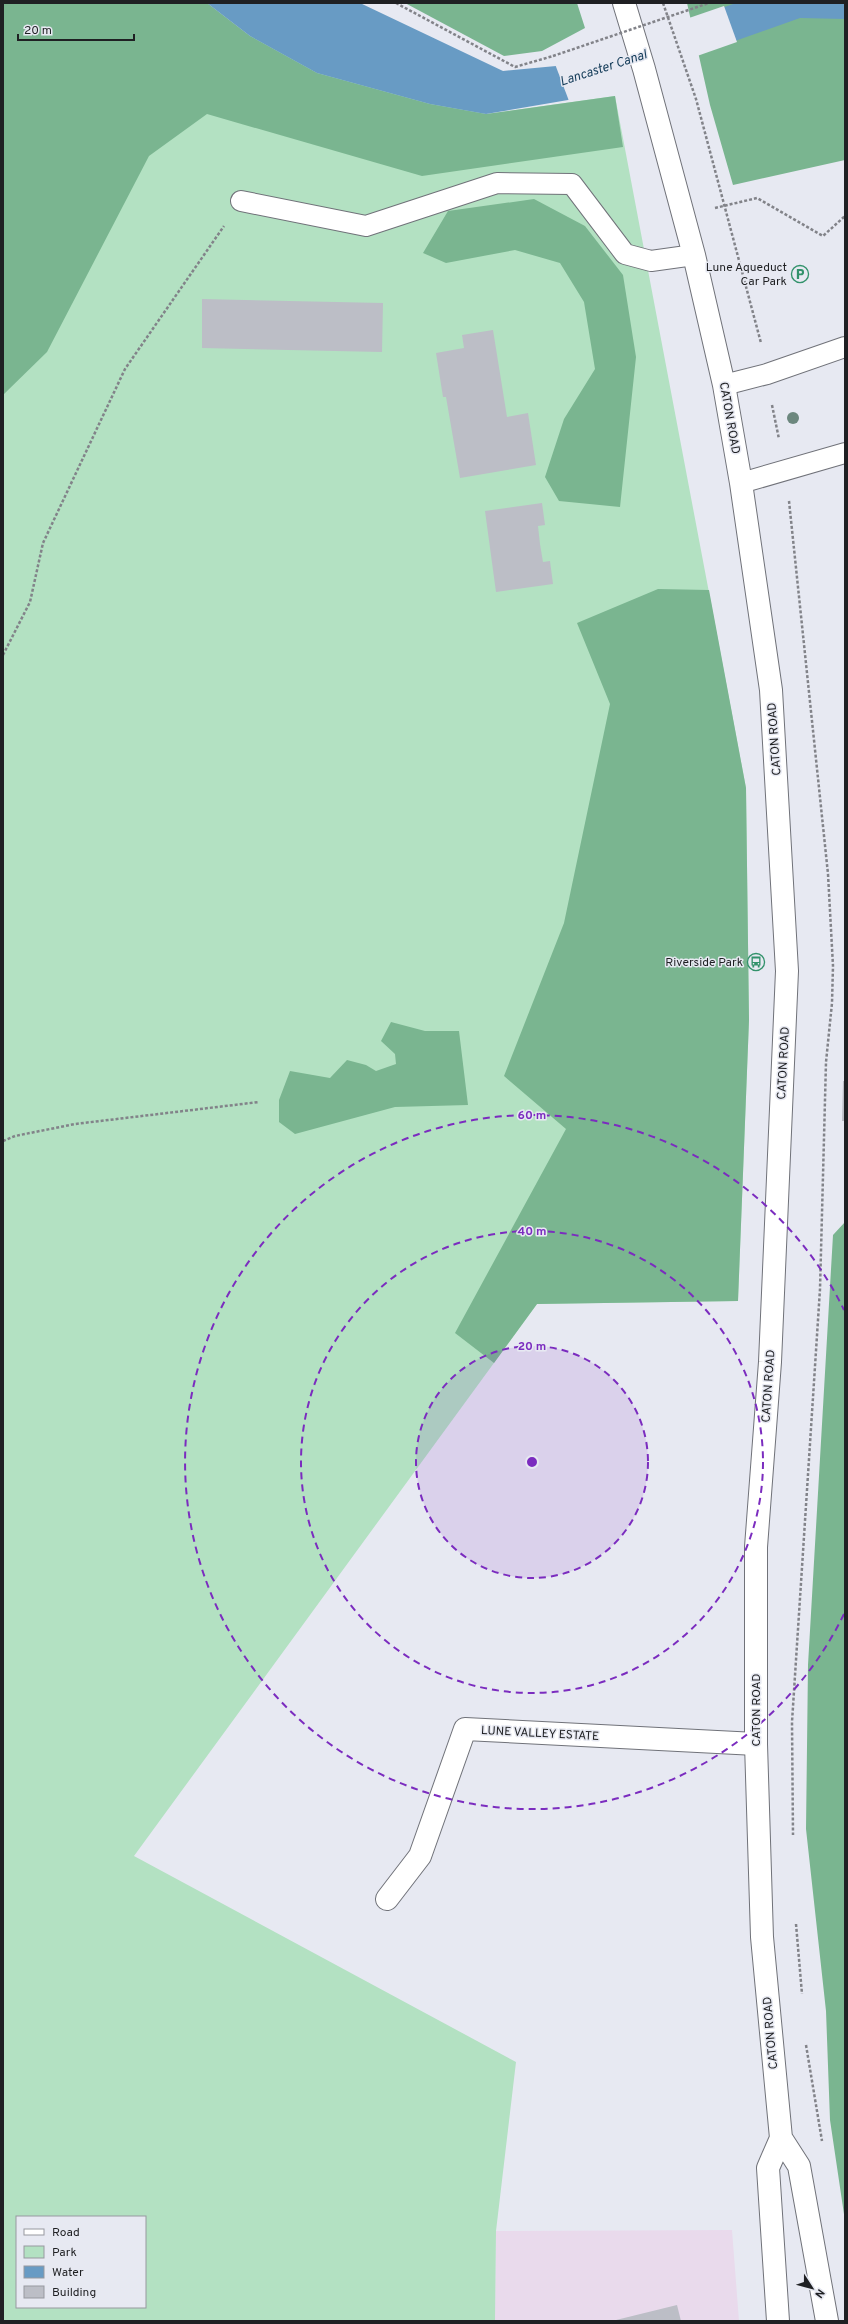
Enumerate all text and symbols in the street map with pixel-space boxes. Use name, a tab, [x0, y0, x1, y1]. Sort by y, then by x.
scale bar	[18, 16, 134, 42]
text: 20 m	[24, 23, 52, 39]
water label: Lancaster Canal	[558, 47, 650, 90]
place label: Lune Aqueduct Car Park	[706, 260, 787, 290]
parking icon: Lune Aqueduct Car Park	[790, 264, 810, 284]
street label: CATON ROAD	[715, 381, 743, 456]
street label: CATON ROAD	[764, 702, 786, 776]
bus stop icon: Riverside Park	[746, 952, 766, 972]
place label: Riverside Park	[665, 955, 743, 971]
street label: CATON ROAD	[774, 1026, 794, 1100]
text: 60 m	[518, 1108, 546, 1124]
text: 40 m	[517, 1224, 547, 1240]
text: 20 m	[518, 1339, 546, 1355]
street label: CATON ROAD	[758, 1349, 780, 1423]
centre of rings	[525, 1455, 539, 1469]
street label: CATON ROAD	[749, 1673, 765, 1747]
street label: LUNE VALLEY ESTATE	[480, 1723, 600, 1745]
street label: CATON ROAD	[760, 1996, 782, 2070]
legend	[16, 2216, 146, 2308]
text: Road	[52, 2225, 80, 2241]
text: Park	[52, 2245, 77, 2261]
text: Water	[52, 2265, 84, 2281]
north arrow	[792, 2268, 832, 2308]
text: Building	[52, 2285, 96, 2301]
text: N	[811, 2286, 827, 2301]

